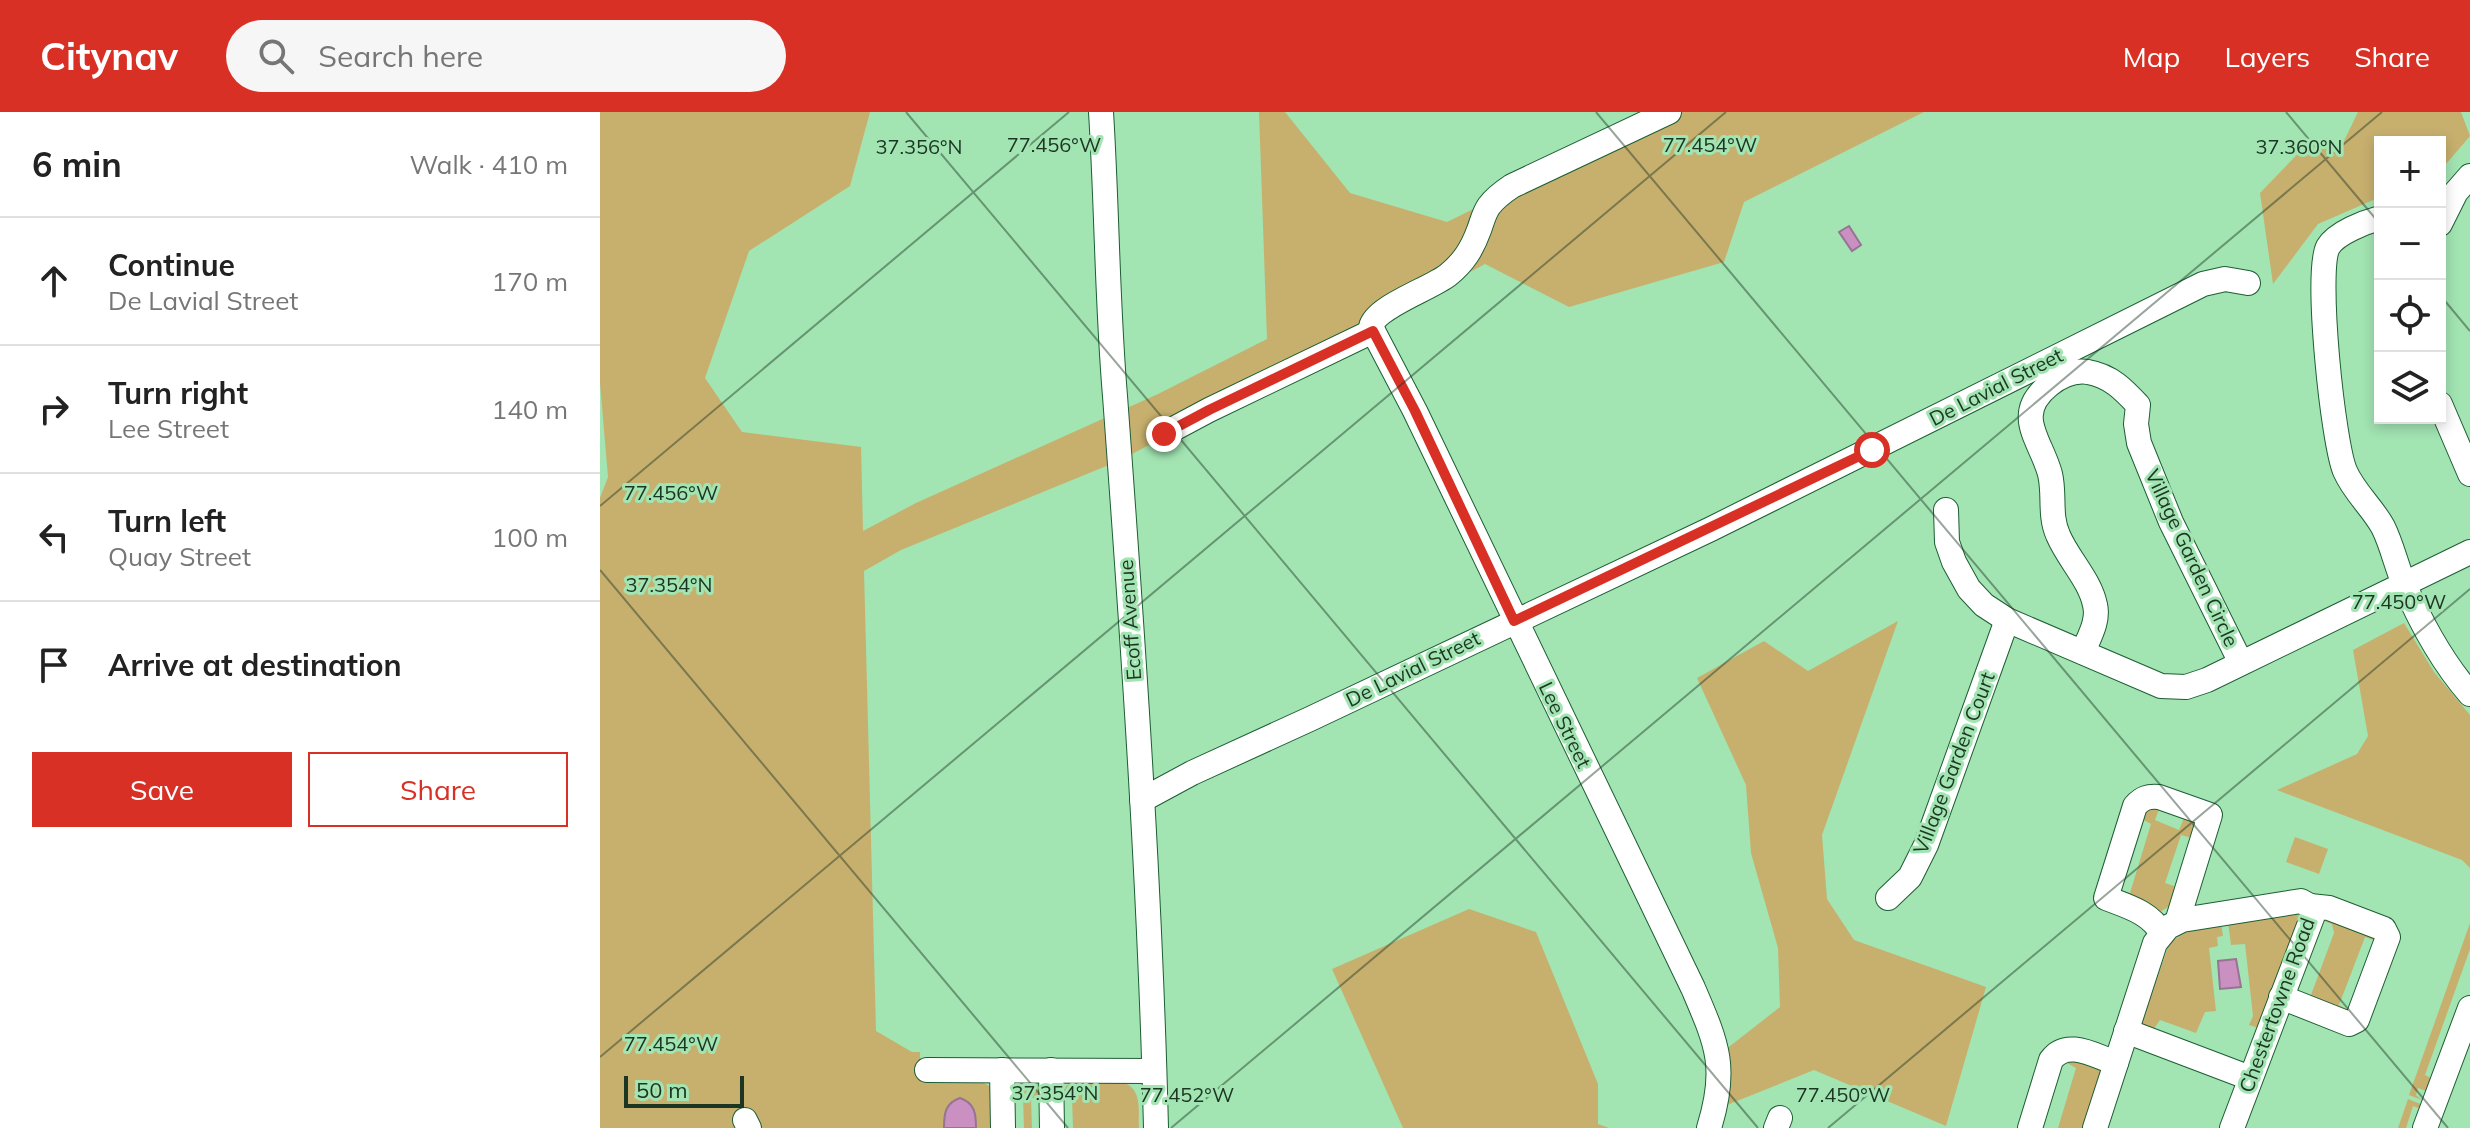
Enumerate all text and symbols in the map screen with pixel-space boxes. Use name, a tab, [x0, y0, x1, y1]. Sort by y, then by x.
search box	[226, 20, 786, 92]
text: Citynav	[40, 32, 178, 80]
icon: search	[254, 34, 298, 78]
text: Search here	[318, 37, 483, 75]
text: Map	[2123, 39, 2180, 74]
text: Layers	[2224, 39, 2310, 74]
text: Share	[2354, 39, 2430, 74]
text: 77.456°W	[1007, 132, 1101, 157]
text: 77.454°W	[1663, 132, 1757, 157]
text: 37.356°N	[876, 134, 962, 159]
text: 37.360°N	[2256, 134, 2342, 159]
map controls	[2374, 136, 2446, 424]
button: +	[2374, 136, 2446, 208]
text: 6 min	[32, 143, 122, 186]
text: Walk · 410 m	[409, 148, 568, 181]
button: −	[2374, 208, 2446, 280]
text: Continue	[108, 246, 235, 284]
icon: ahead	[32, 259, 76, 303]
text: 170 m	[492, 265, 568, 298]
button: locate	[2374, 280, 2446, 352]
text: De Lavial Street	[108, 284, 298, 317]
street label: De Lavial Street	[1925, 342, 2067, 431]
button: layers	[2374, 352, 2446, 424]
text: Turn right	[108, 374, 248, 412]
icon: right	[32, 387, 76, 431]
text: 140 m	[492, 393, 568, 426]
text: Lee Street	[108, 412, 229, 445]
route end	[1146, 416, 1182, 452]
route start	[1854, 432, 1890, 468]
street label: Village Garden Circle	[2140, 465, 2245, 651]
text: 77.456°W	[624, 480, 718, 505]
text: Turn left	[108, 502, 226, 540]
icon: left	[32, 515, 76, 559]
text: 100 m	[492, 521, 568, 554]
text: Quay Street	[108, 540, 251, 573]
street label: Ecoff Avenue	[1113, 559, 1146, 681]
text: 37.354°N	[626, 572, 712, 597]
text: 77.450°W	[2352, 589, 2446, 614]
street label: De Lavial Street	[1341, 625, 1484, 712]
icon: arrive	[32, 643, 76, 687]
text: Arrive at destination	[108, 646, 402, 684]
street label: Village Garden Court	[1907, 668, 2000, 857]
street label: Lee Street	[1534, 677, 1597, 772]
button: Save	[32, 752, 292, 827]
button: Share	[308, 752, 568, 827]
street label: Chestertowne Road	[2233, 914, 2320, 1096]
text: 77.454°W	[624, 1031, 718, 1056]
scale bar	[624, 1072, 744, 1108]
text: 50 m	[636, 1076, 687, 1104]
text: 37.354°N	[1012, 1080, 1098, 1105]
text: 77.452°W	[1140, 1082, 1234, 1107]
text: 77.450°W	[1796, 1082, 1890, 1107]

